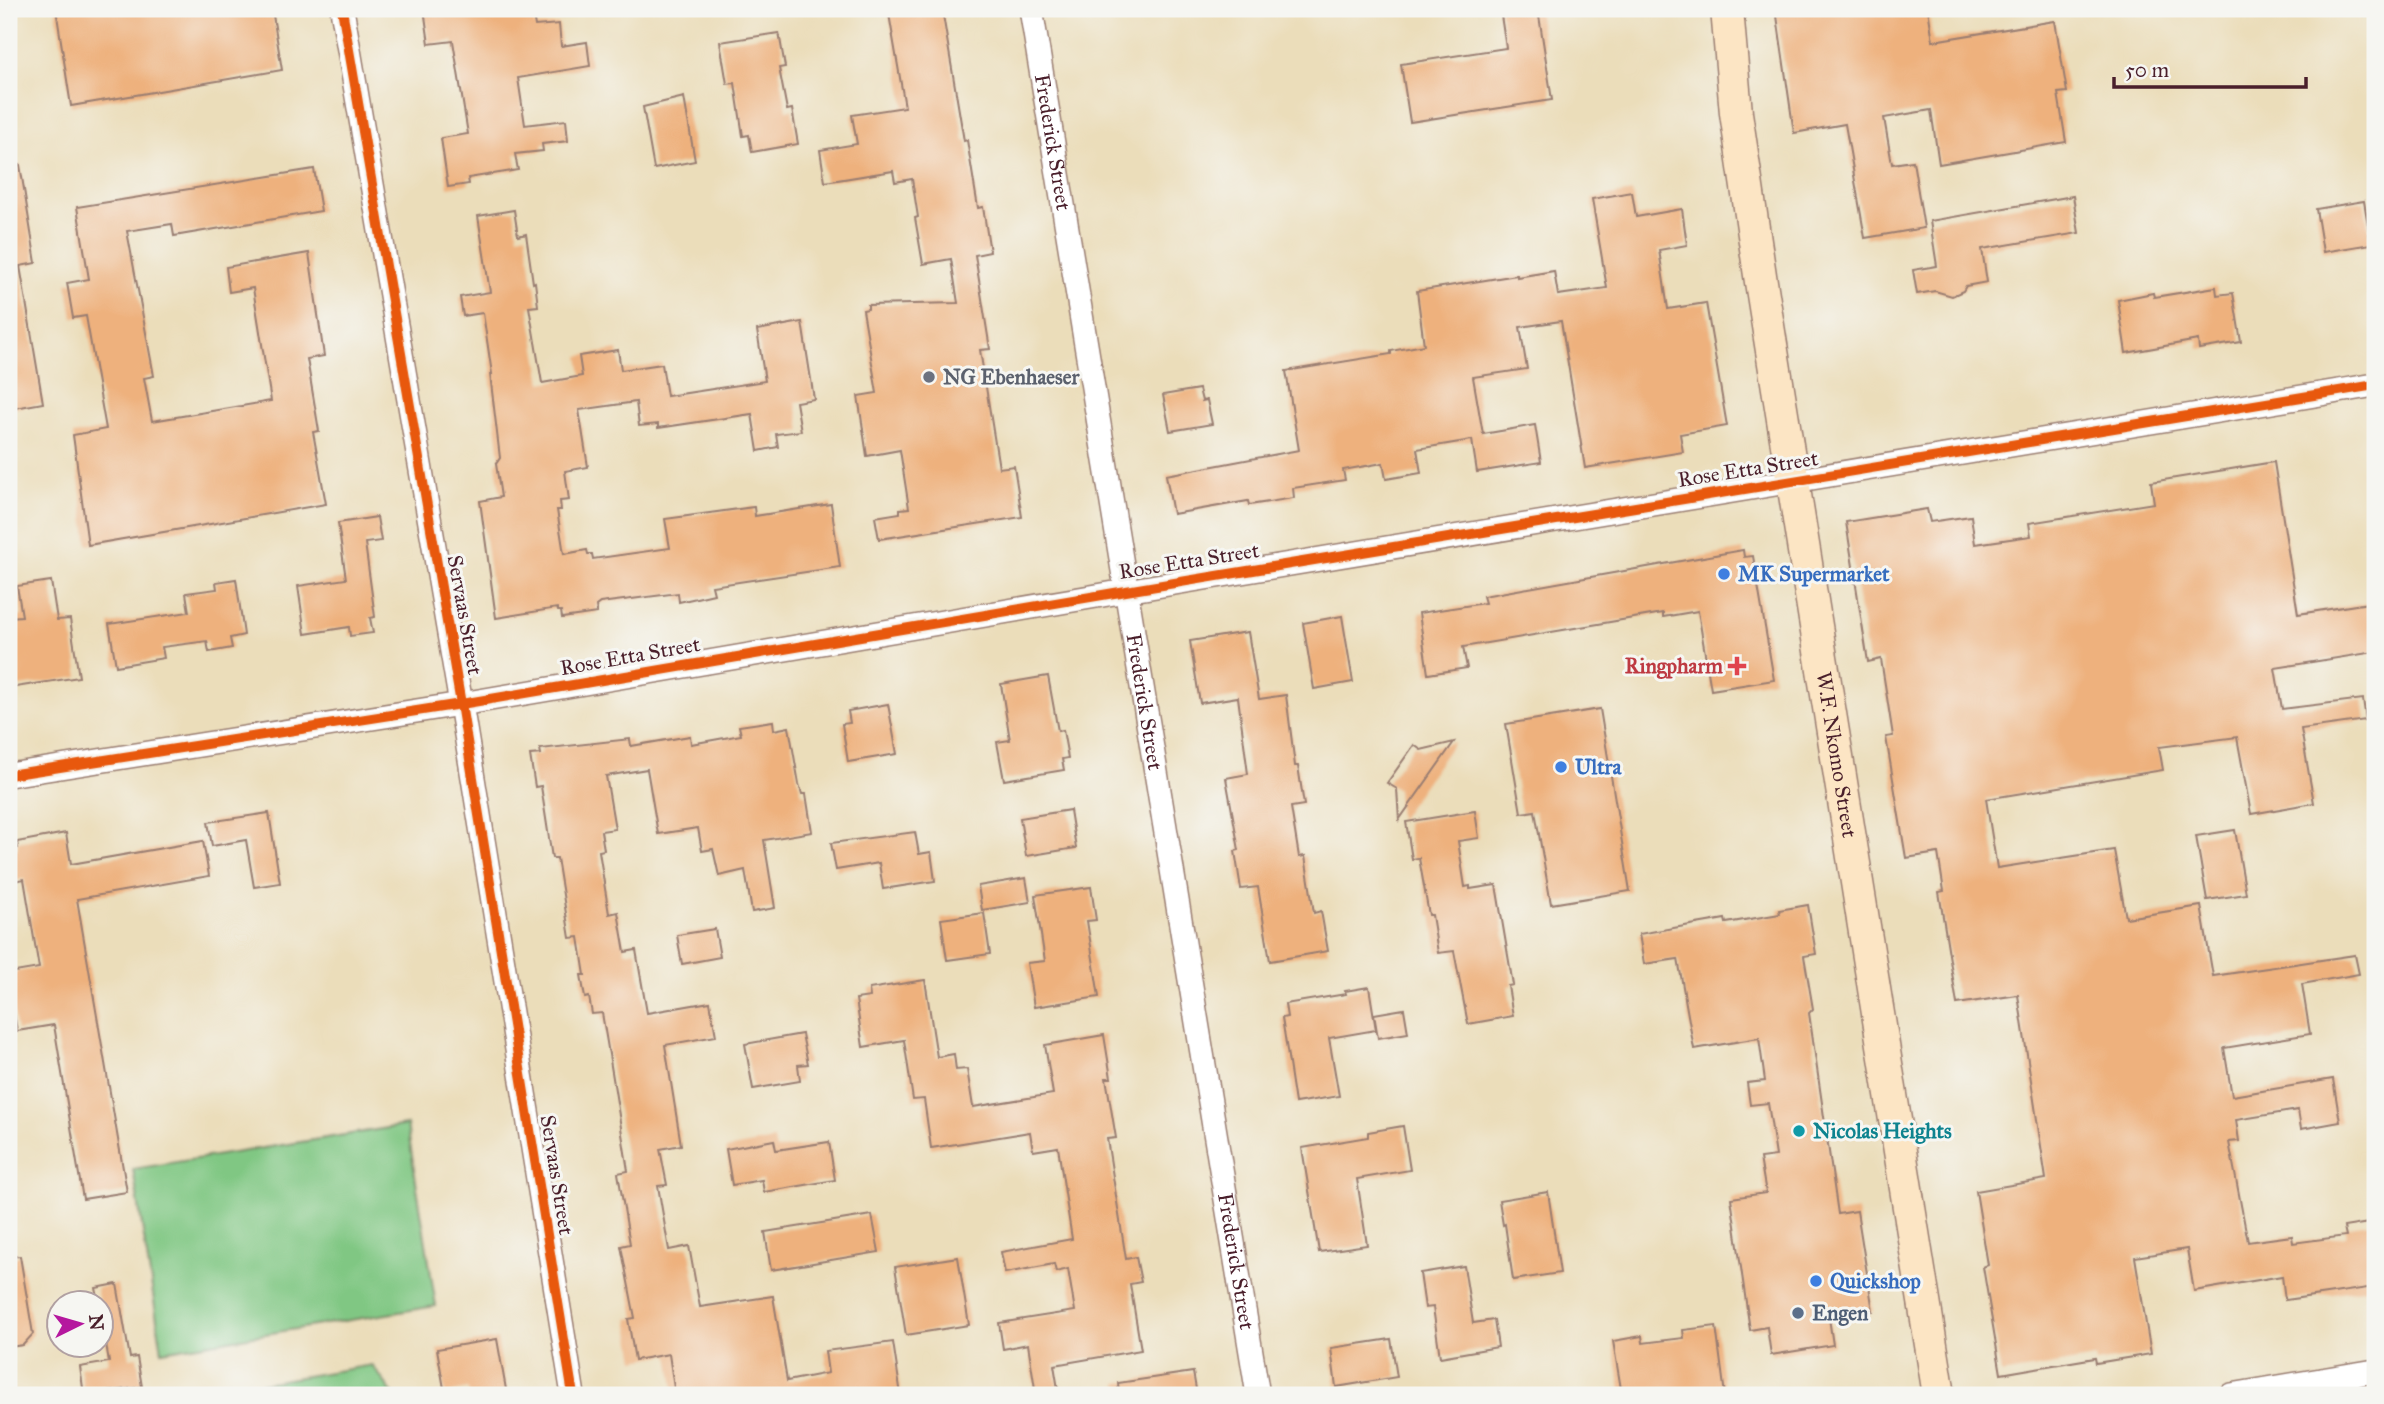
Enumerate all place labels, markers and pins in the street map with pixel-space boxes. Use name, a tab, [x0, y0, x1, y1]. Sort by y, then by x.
place label: NG Ebenhaeser	[943, 364, 1080, 390]
marker: NG Ebenhaeser	[921, 369, 937, 385]
place label: MK Supermarket	[1738, 561, 1890, 587]
marker: MK Supermarket	[1716, 566, 1732, 582]
place label: Ringpharm	[1625, 653, 1723, 679]
marker: Ringpharm	[1729, 658, 1745, 674]
place label: Ultra	[1575, 754, 1622, 780]
marker: Ultra	[1553, 759, 1569, 775]
place label: Nicolas Heights	[1813, 1118, 1952, 1144]
marker: Nicolas Heights	[1791, 1123, 1807, 1139]
place label: Quickshop	[1830, 1268, 1921, 1294]
marker: Quickshop	[1808, 1273, 1824, 1289]
place label: Engen	[1812, 1300, 1869, 1326]
marker: Engen	[1790, 1305, 1806, 1321]

